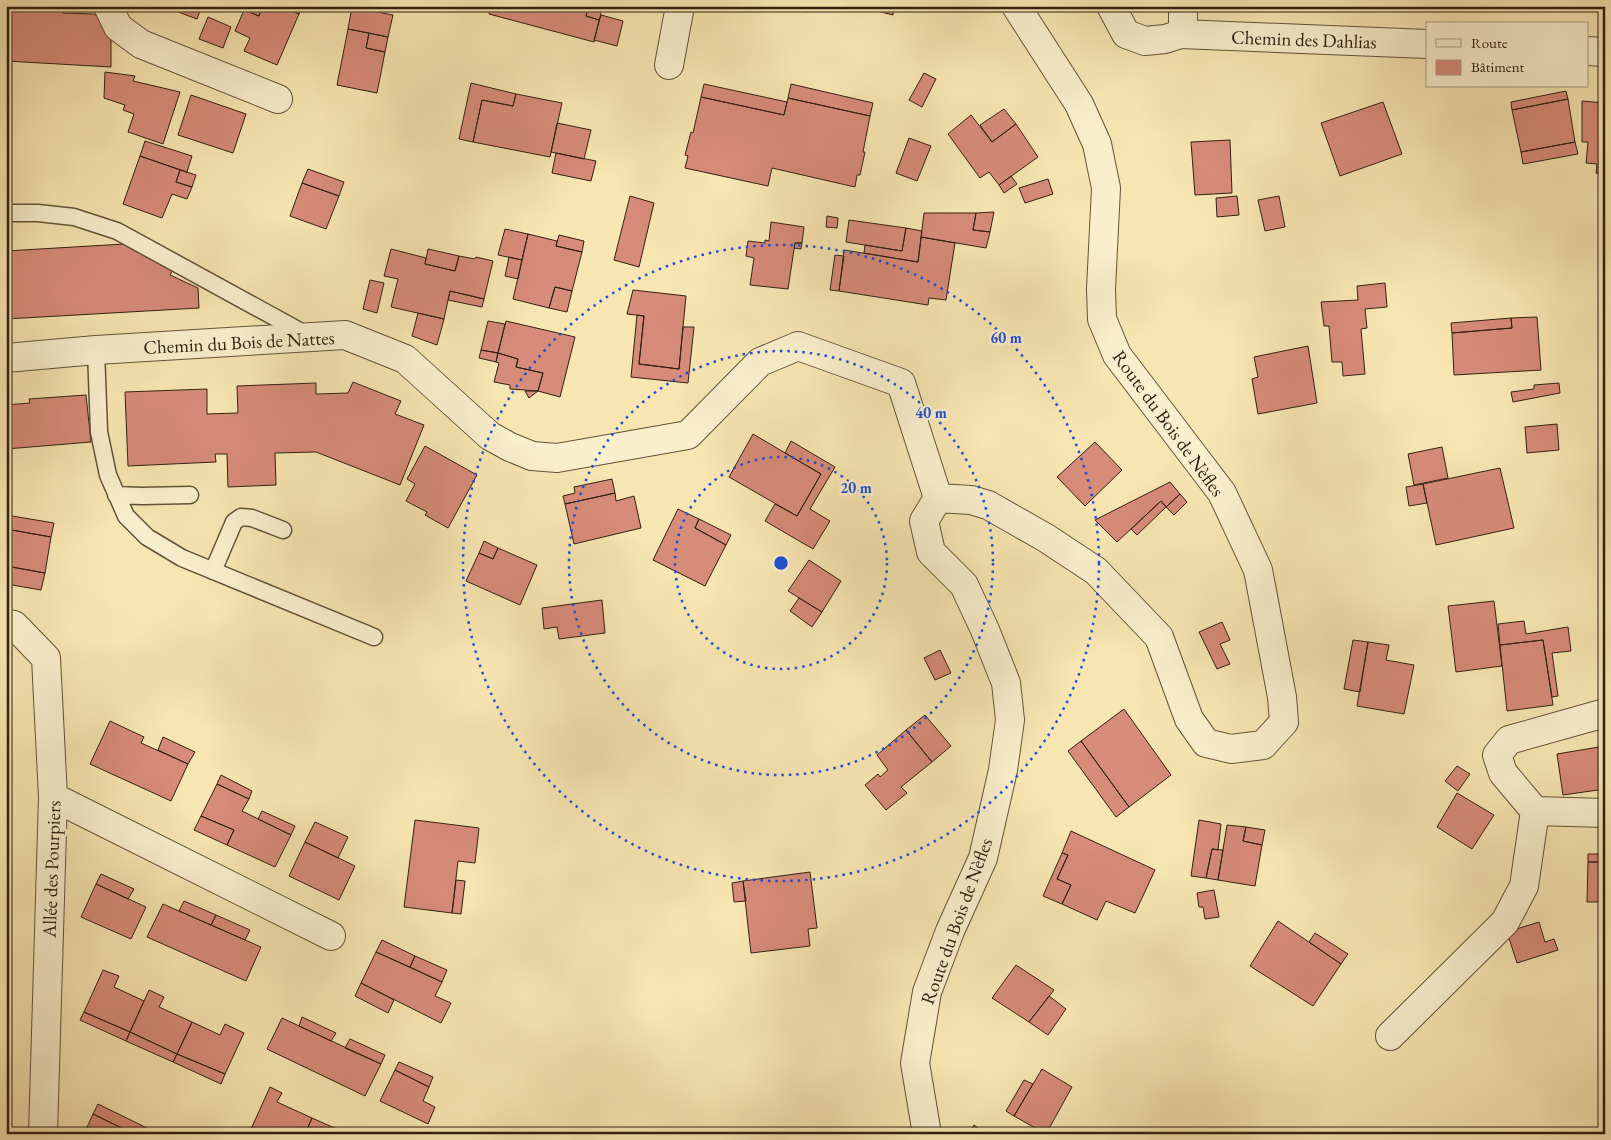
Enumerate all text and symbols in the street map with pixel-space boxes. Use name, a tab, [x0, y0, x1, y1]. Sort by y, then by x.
legend	[1426, 22, 1588, 88]
street label: Chemin des Dahlias	[1231, 24, 1377, 55]
text: Route	[1471, 33, 1508, 52]
text: Bâtiment	[1471, 57, 1525, 76]
street label: Chemin du Bois de Nattes	[143, 325, 335, 360]
text: 60 m	[990, 328, 1022, 347]
street label: Route du Bois de Nèfles	[1107, 345, 1230, 501]
text: 40 m	[915, 403, 947, 422]
text: 20 m	[840, 478, 872, 497]
centre of rings	[772, 554, 790, 572]
street label: Allée des Pourpiers	[37, 800, 66, 939]
street label: Route du Bois de Nèfles	[915, 835, 998, 1008]

